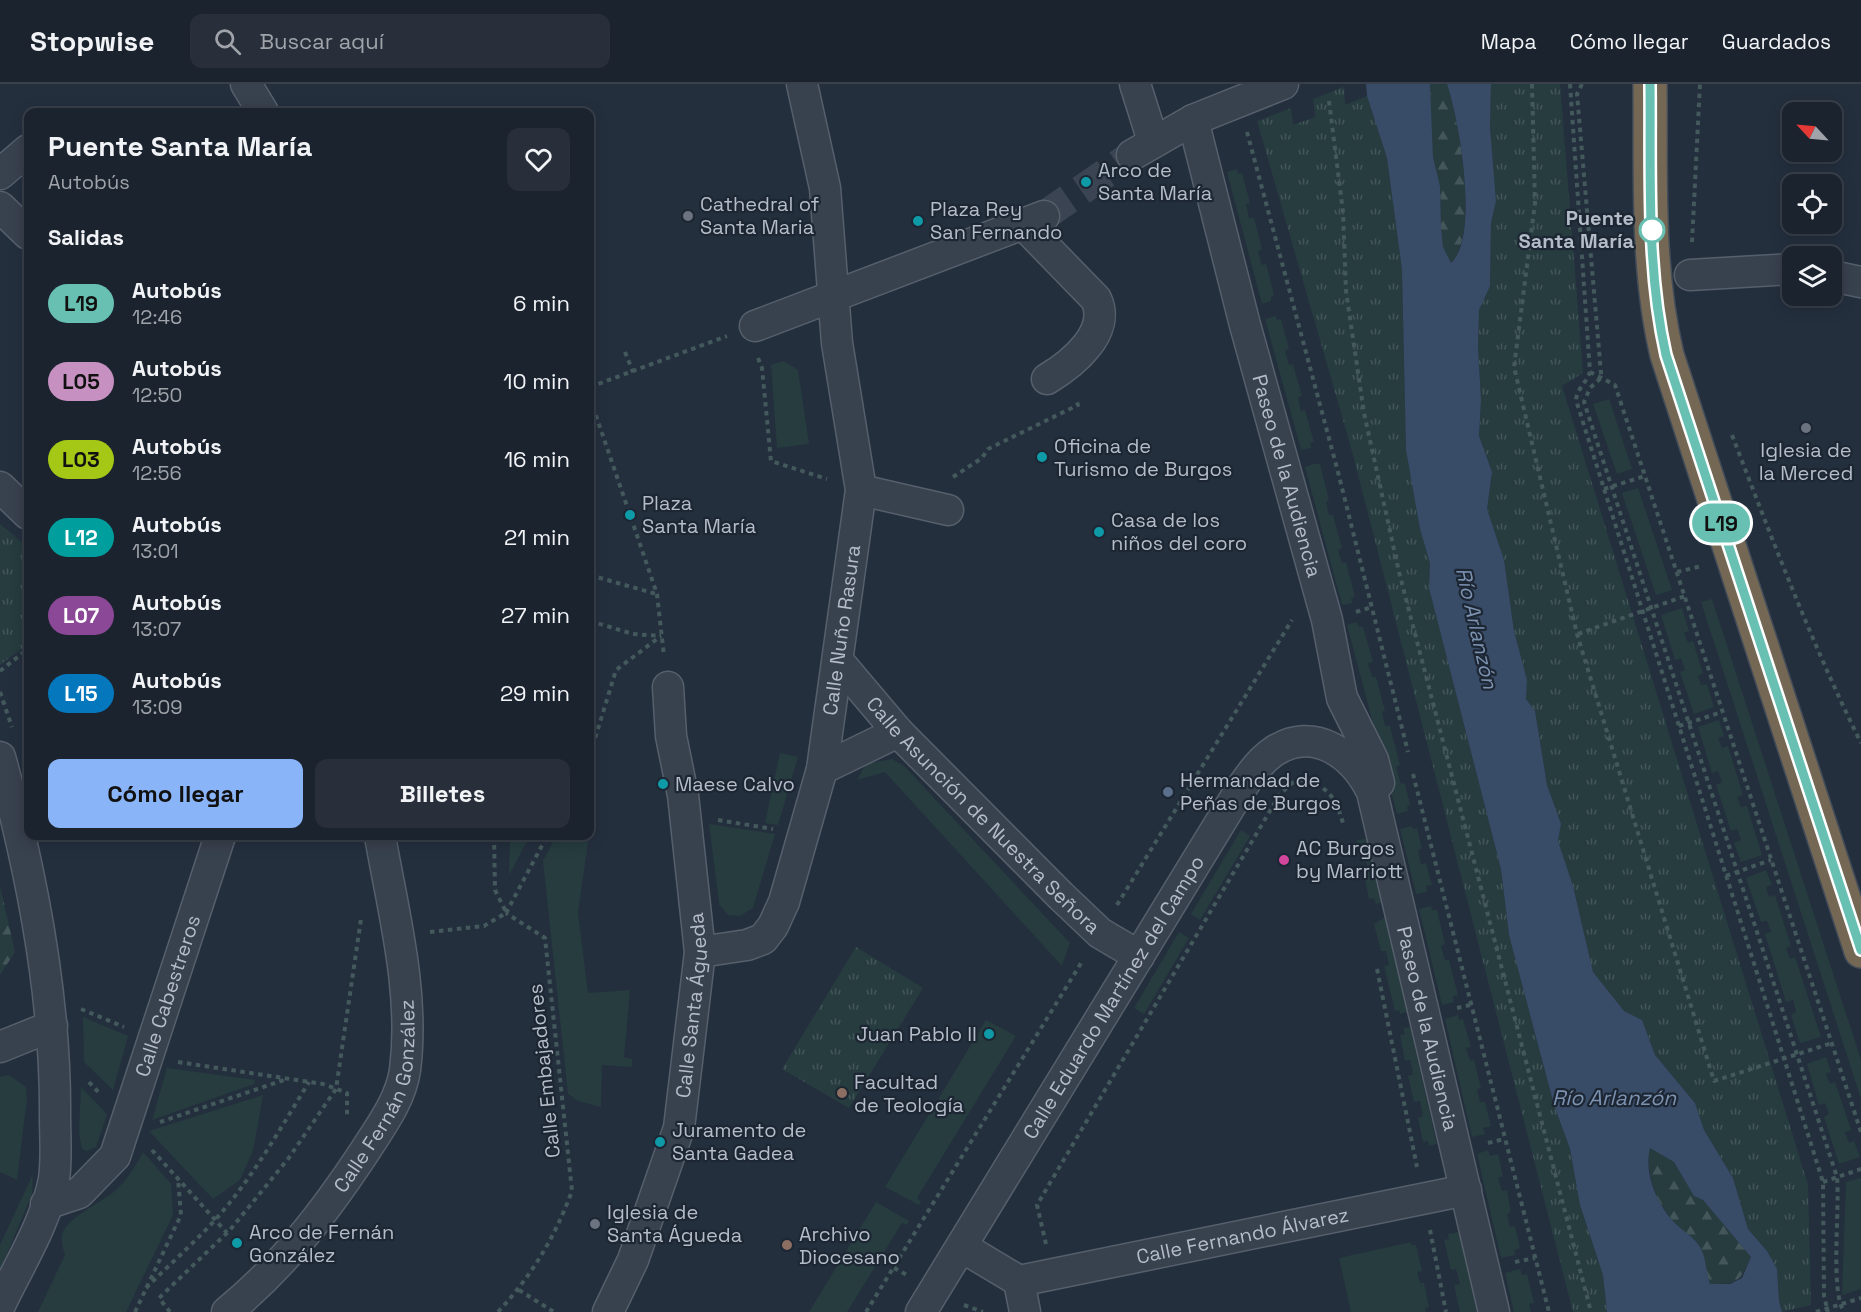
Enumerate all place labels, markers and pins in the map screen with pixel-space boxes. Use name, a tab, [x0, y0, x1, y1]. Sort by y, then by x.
place label: Arco de Santa María	[1098, 157, 1212, 206]
marker: Arco de Santa María	[1079, 175, 1093, 189]
place label: Cathedral of Santa Maria	[700, 191, 820, 240]
place label: Plaza Rey San Fernando	[930, 196, 1062, 245]
place label: Puente Santa María	[1519, 205, 1634, 254]
marker: Cathedral of Santa Maria	[681, 209, 695, 223]
marker: Plaza Rey San Fernando	[911, 214, 925, 228]
marker: Puente Santa María	[1639, 217, 1665, 243]
marker: Iglesia de la Merced	[1799, 421, 1813, 435]
place label: Oficina de Turismo de Burgos	[1054, 433, 1232, 482]
place label: Iglesia de la Merced	[1759, 437, 1853, 486]
marker: Oficina de Turismo de Burgos	[1035, 450, 1049, 464]
place label: Plaza Santa María	[642, 490, 756, 539]
place label: Casa de los niños del coro	[1111, 507, 1247, 556]
marker: Plaza Santa María	[623, 508, 637, 522]
marker: Casa de los niños del coro	[1092, 525, 1106, 539]
place label: Hermandad de Peñas de Burgos	[1180, 767, 1341, 816]
place label: Maese Calvo	[675, 771, 795, 797]
marker: Maese Calvo	[656, 777, 670, 791]
marker: Hermandad de Peñas de Burgos	[1161, 785, 1175, 799]
place label: AC Burgos by Marriott	[1296, 835, 1403, 884]
marker: AC Burgos by Marriott	[1277, 853, 1291, 867]
place label: Juan Pablo II	[856, 1021, 977, 1047]
marker: Juan Pablo II	[982, 1027, 996, 1041]
place label: Facultad de Teología	[854, 1069, 964, 1118]
marker: Facultad de Teología	[835, 1086, 849, 1100]
place label: Juramento de Santa Gadea	[672, 1117, 806, 1166]
marker: Juramento de Santa Gadea	[653, 1135, 667, 1149]
place label: Iglesia de Santa Águeda	[607, 1199, 742, 1248]
marker: Iglesia de Santa Águeda	[588, 1217, 602, 1231]
place label: Arco de Fernán González	[249, 1219, 394, 1268]
place label: Archivo Diocesano	[799, 1221, 900, 1270]
marker: Arco de Fernán González	[230, 1236, 244, 1250]
marker: Archivo Diocesano	[780, 1238, 794, 1252]

